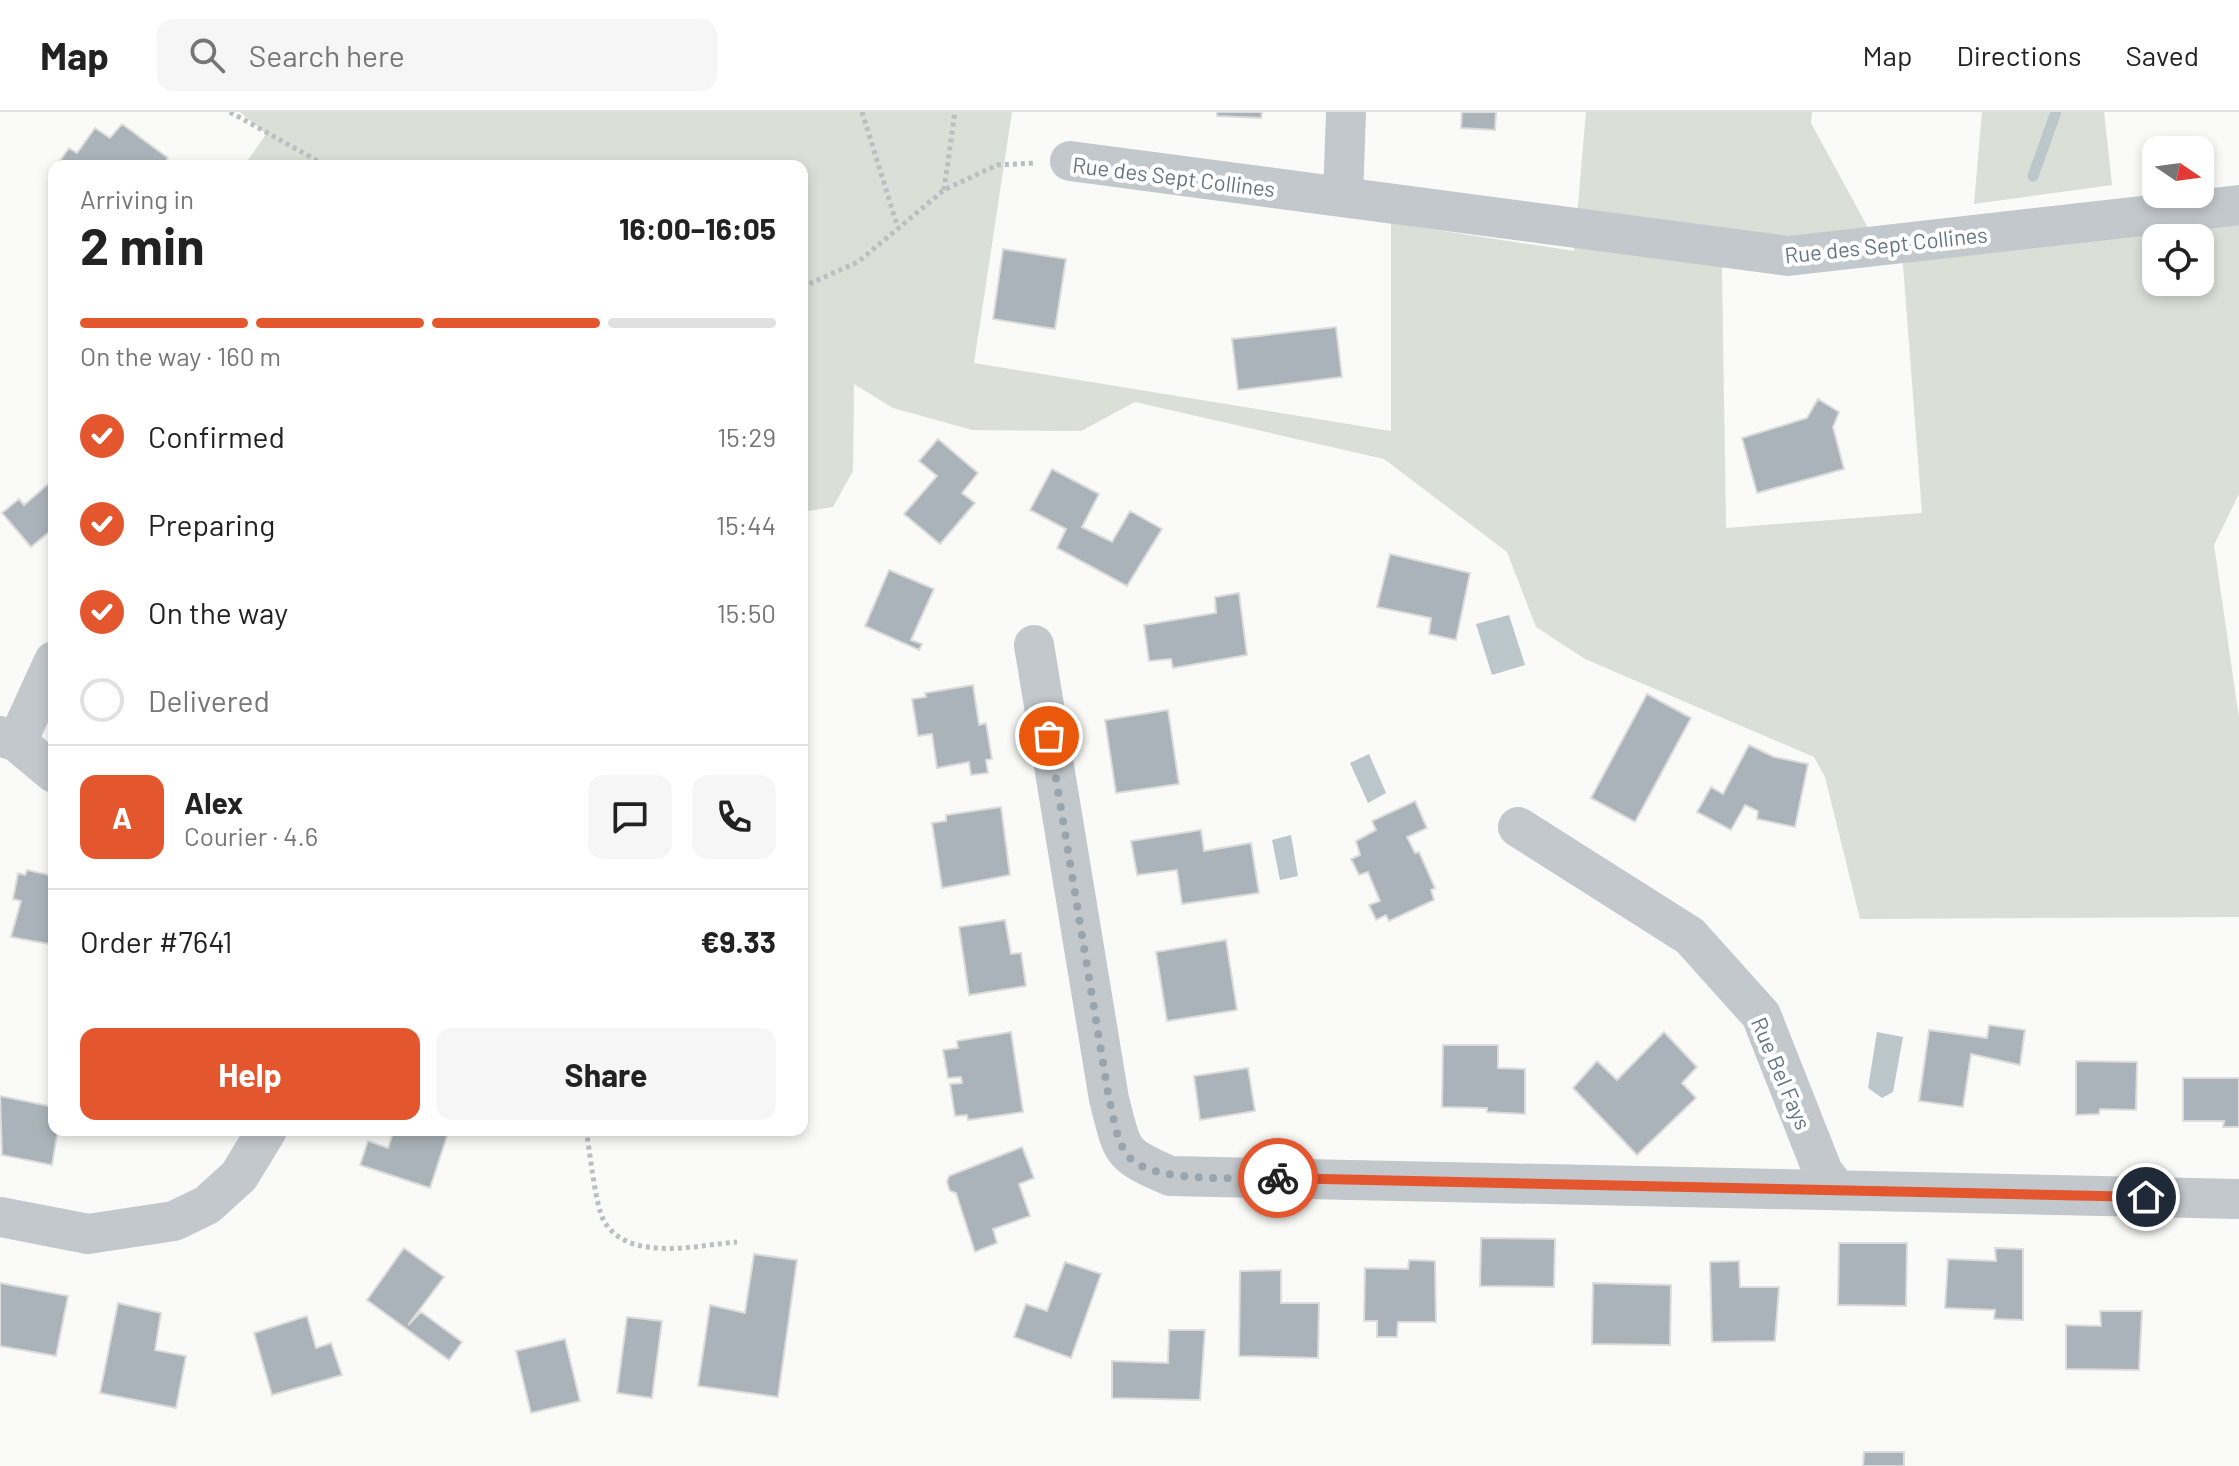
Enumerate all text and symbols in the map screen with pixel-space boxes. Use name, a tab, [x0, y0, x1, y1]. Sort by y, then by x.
search box	[157, 19, 717, 91]
text: Map	[40, 32, 109, 78]
icon: search	[185, 33, 229, 77]
text: Search here	[249, 37, 405, 73]
text: Map	[1863, 38, 1912, 72]
text: Directions	[1956, 38, 2082, 72]
text: Saved	[2126, 38, 2199, 72]
north arrow	[2142, 136, 2214, 208]
map controls	[2142, 136, 2214, 296]
street label: Rue des Sept Collines	[1071, 151, 1277, 201]
text: Arriving in	[80, 183, 194, 214]
text: 16:00–16:05	[619, 210, 776, 246]
text: 2 min	[80, 213, 205, 275]
street label: Rue des Sept Collines	[1783, 220, 1989, 268]
button: locate	[2142, 224, 2214, 296]
text: On the way · 160 m	[80, 340, 281, 371]
icon: check	[80, 414, 124, 458]
text: Confirmed	[148, 418, 285, 454]
text: 15:29	[717, 421, 776, 452]
icon: check	[80, 502, 124, 546]
text: Preparing	[148, 506, 275, 542]
text: 15:44	[716, 509, 776, 540]
icon: check	[80, 590, 124, 634]
text: On the way	[148, 594, 288, 630]
text: 15:50	[717, 597, 776, 628]
text: Delivered	[148, 682, 270, 718]
pin	[1015, 702, 1083, 770]
icon: bag	[1027, 714, 1071, 758]
button: chat	[588, 775, 672, 859]
button: phone	[692, 775, 776, 859]
text: Alex	[184, 784, 243, 820]
text: A	[112, 799, 132, 835]
text: Courier · 4.6	[184, 820, 318, 851]
text: Order #7641	[80, 923, 232, 959]
text: €9.33	[701, 923, 776, 959]
street label: Rue Bel Fays	[1747, 1013, 1817, 1133]
button: Help	[80, 1028, 420, 1120]
button: Share	[436, 1028, 776, 1120]
courier	[1238, 1138, 1318, 1218]
icon: bike	[1256, 1156, 1300, 1200]
pin	[2112, 1163, 2180, 1231]
icon: home	[2124, 1175, 2168, 1219]

